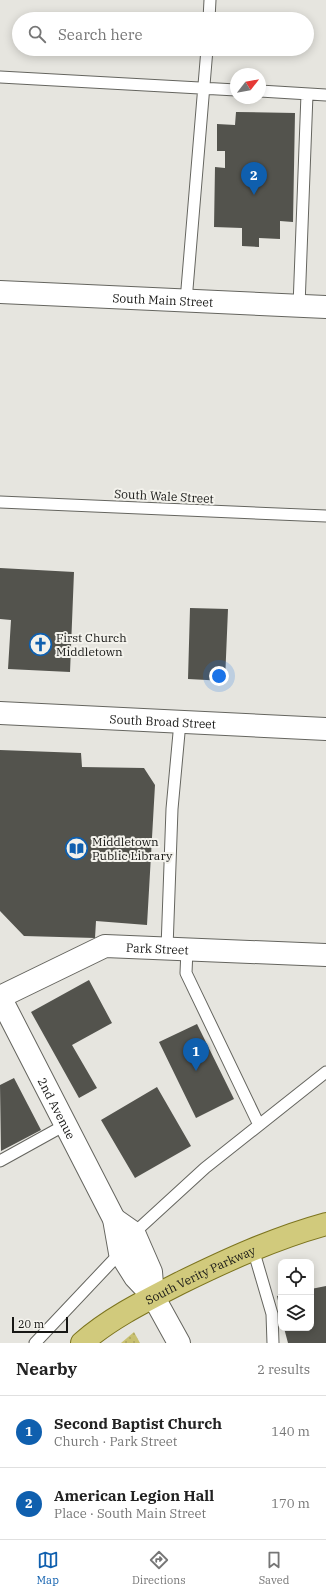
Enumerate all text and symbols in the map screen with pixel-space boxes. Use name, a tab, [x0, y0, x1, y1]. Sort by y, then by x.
search box	[12, 12, 314, 56]
icon: search	[26, 23, 48, 45]
text: Search here	[58, 25, 143, 44]
north arrow	[230, 68, 266, 104]
pin: 2	[241, 162, 267, 195]
street label: South Main Street	[112, 290, 214, 309]
street label: South Wale Street	[114, 486, 214, 506]
place label: First Church Middletown	[56, 630, 127, 659]
church icon: First Church Middletown	[27, 631, 53, 657]
your location	[209, 666, 229, 686]
street label: South Broad Street	[109, 711, 216, 731]
place label: Middletown Public Library	[92, 834, 173, 863]
library icon: Middletown Public Library	[63, 835, 89, 861]
street label: Park Street	[126, 939, 189, 957]
pin: 1	[183, 1038, 209, 1071]
street label: 2nd Avenue	[35, 1075, 79, 1142]
street label: South Verity Parkway	[142, 1242, 258, 1307]
map controls	[278, 1259, 314, 1331]
button: locate	[278, 1259, 314, 1295]
button: layers	[278, 1295, 314, 1331]
scale bar	[12, 1315, 68, 1334]
text: 20 m	[18, 1317, 44, 1331]
text: Nearby	[16, 1358, 77, 1380]
text: 2 results	[257, 1361, 310, 1378]
text: Second Baptist Church	[54, 1414, 222, 1433]
text: 1	[25, 1423, 33, 1440]
text: 140 m	[271, 1423, 310, 1440]
text: Church · Park Street	[54, 1433, 177, 1450]
text: American Legion Hall	[54, 1486, 214, 1505]
text: 2	[25, 1495, 33, 1512]
text: 170 m	[271, 1495, 310, 1512]
text: Place · South Main Street	[54, 1505, 206, 1522]
tab: Map	[37, 1549, 59, 1587]
tab: Directions	[132, 1549, 186, 1587]
tab: Saved	[259, 1549, 289, 1587]

